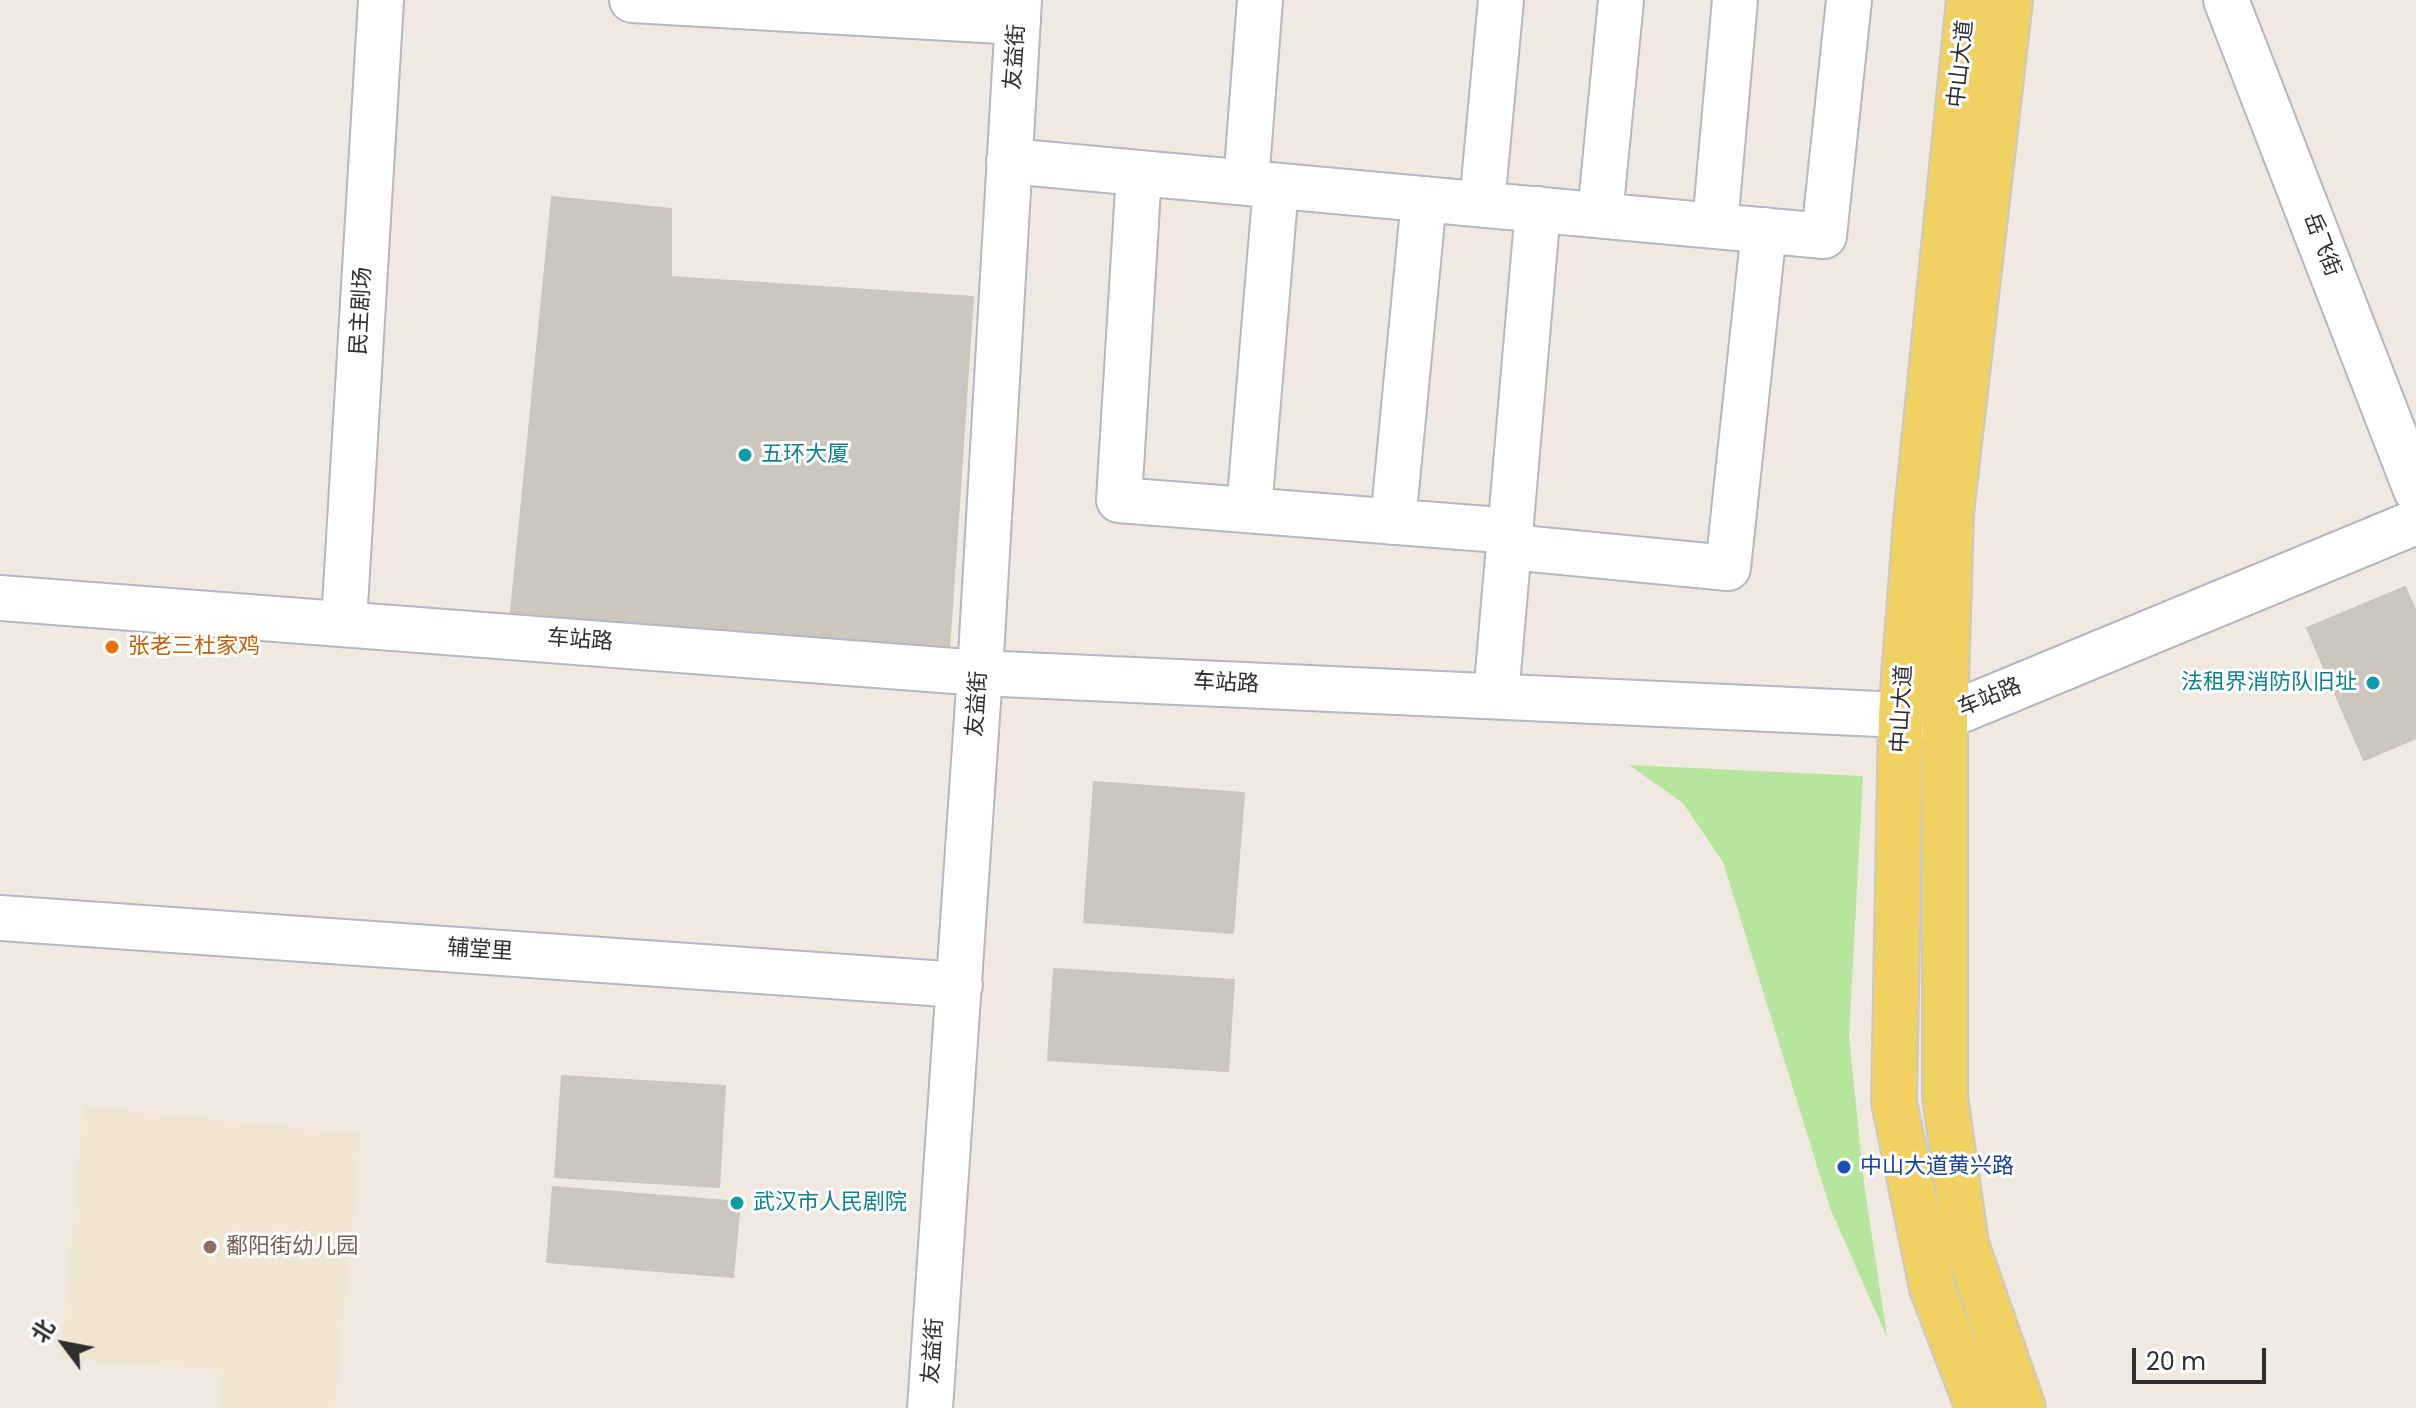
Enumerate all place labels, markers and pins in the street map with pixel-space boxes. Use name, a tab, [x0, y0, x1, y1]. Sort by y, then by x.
place label: 五环大厦	[761, 442, 849, 468]
marker: 五环大厦	[736, 446, 754, 464]
place label: 张老三杜家鸡	[128, 634, 260, 660]
marker: 张老三杜家鸡	[103, 638, 121, 656]
place label: 法租界消防队旧址	[2181, 670, 2357, 696]
marker: 法租界消防队旧址	[2364, 674, 2382, 692]
place label: 中山大道黄兴路	[1860, 1154, 2014, 1180]
marker: 中山大道黄兴路	[1835, 1158, 1853, 1176]
place label: 武汉市人民剧院	[753, 1190, 907, 1216]
marker: 武汉市人民剧院	[728, 1194, 746, 1212]
place label: 鄱阳街幼儿园	[226, 1234, 358, 1260]
marker: 鄱阳街幼儿园	[201, 1238, 219, 1256]

